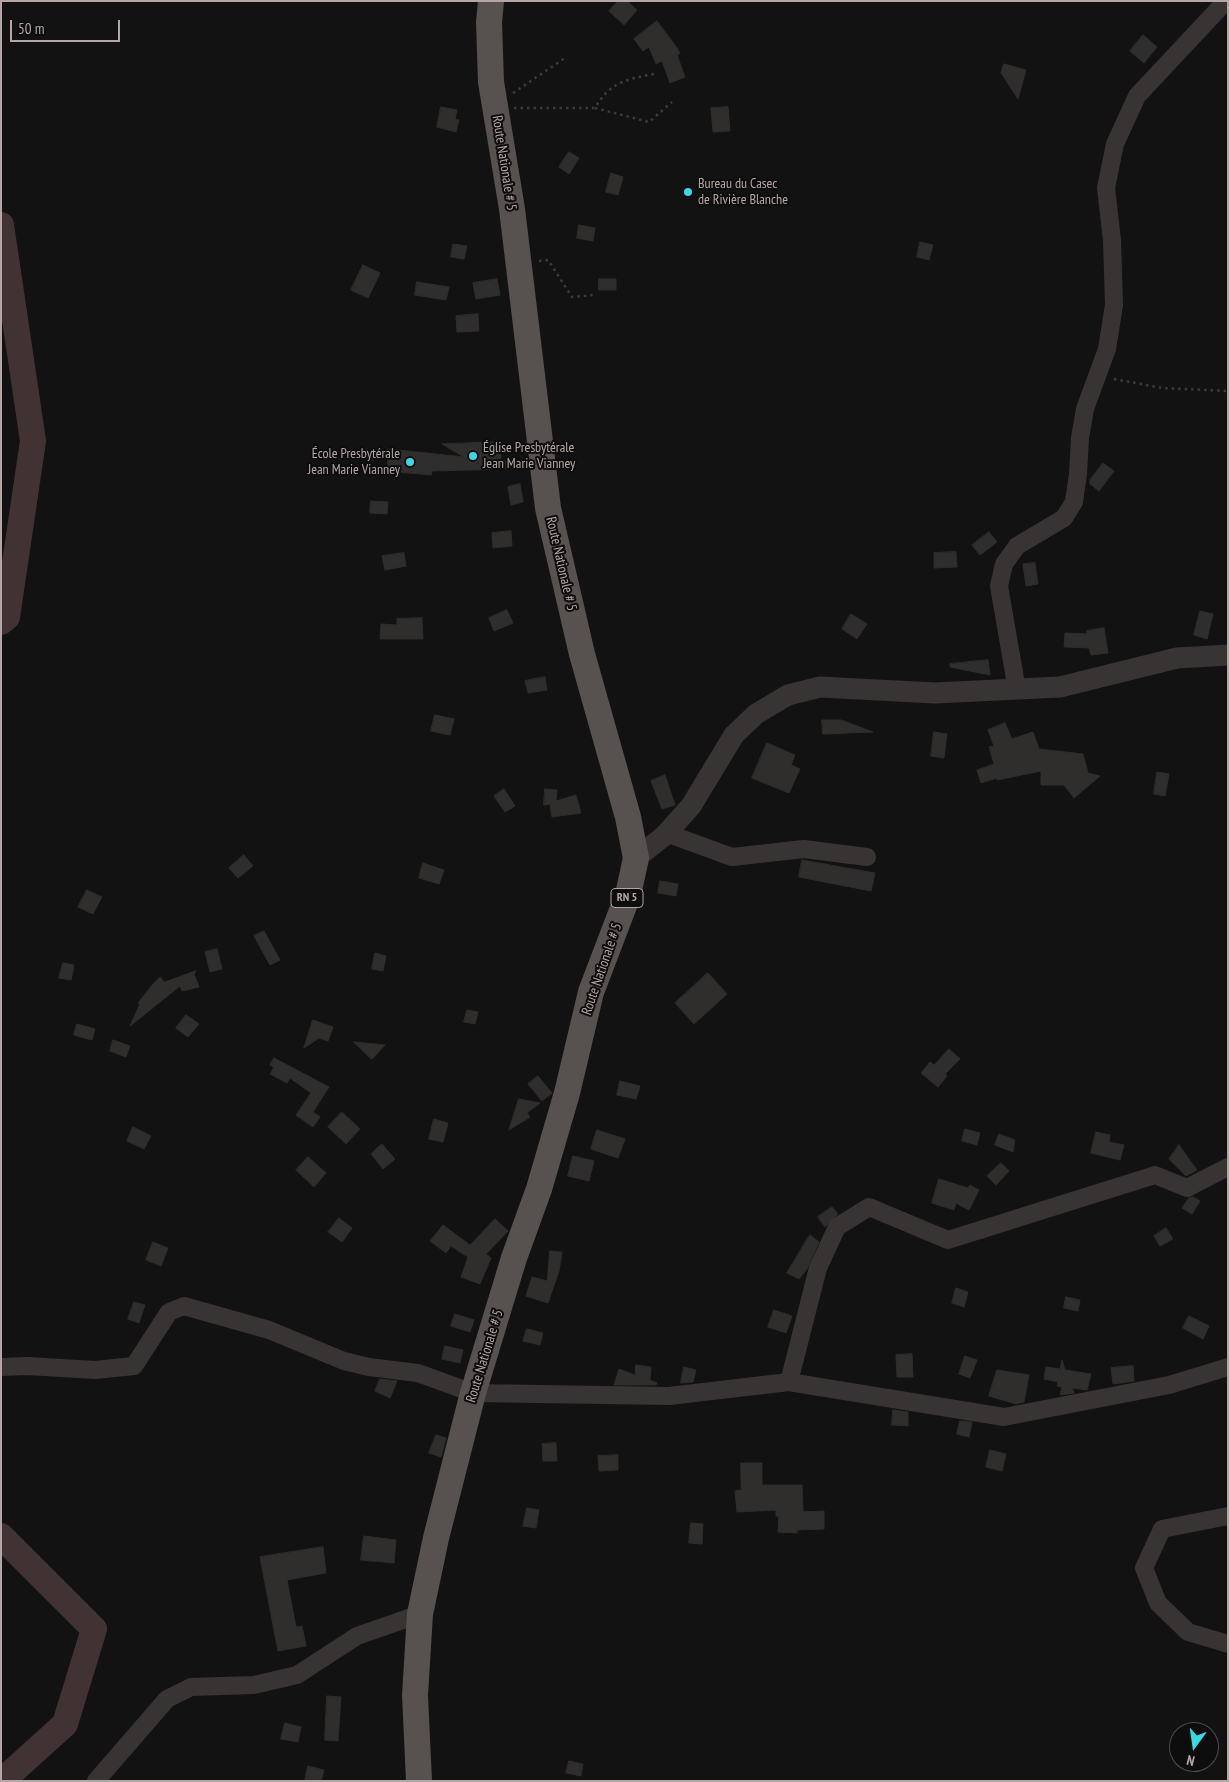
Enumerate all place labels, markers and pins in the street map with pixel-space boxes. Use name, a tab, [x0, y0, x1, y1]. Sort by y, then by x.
place label: Bureau du Casec de Rivière Blanche	[698, 176, 788, 208]
marker: Bureau du Casec de Rivière Blanche	[682, 186, 694, 198]
place label: Église Presbytérale Jean Marie Vianney	[483, 440, 575, 472]
place label: École Presbytérale Jean Marie Vianney	[308, 446, 400, 478]
marker: Église Presbytérale Jean Marie Vianney	[467, 450, 479, 462]
marker: École Presbytérale Jean Marie Vianney	[404, 456, 416, 468]

